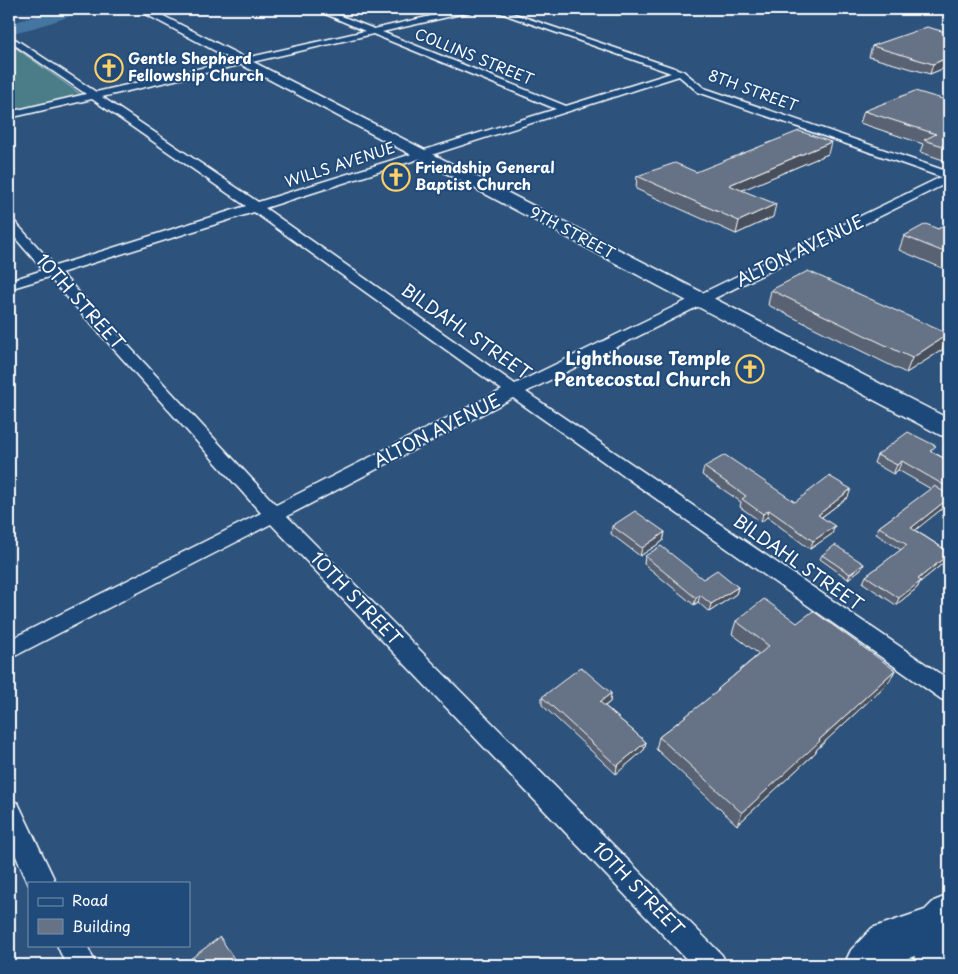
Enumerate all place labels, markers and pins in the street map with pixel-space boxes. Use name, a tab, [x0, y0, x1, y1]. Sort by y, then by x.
place label: Gentle Shepherd Fellowship Church	[128, 46, 264, 86]
church icon: Gentle Shepherd Fellowship Church	[94, 53, 124, 83]
place label: Friendship General Baptist Church	[415, 155, 555, 195]
church icon: Friendship General Baptist Church	[381, 162, 411, 192]
place label: Lighthouse Temple Pentecostal Church	[554, 344, 731, 392]
church icon: Lighthouse Temple Pentecostal Church	[735, 354, 765, 384]

